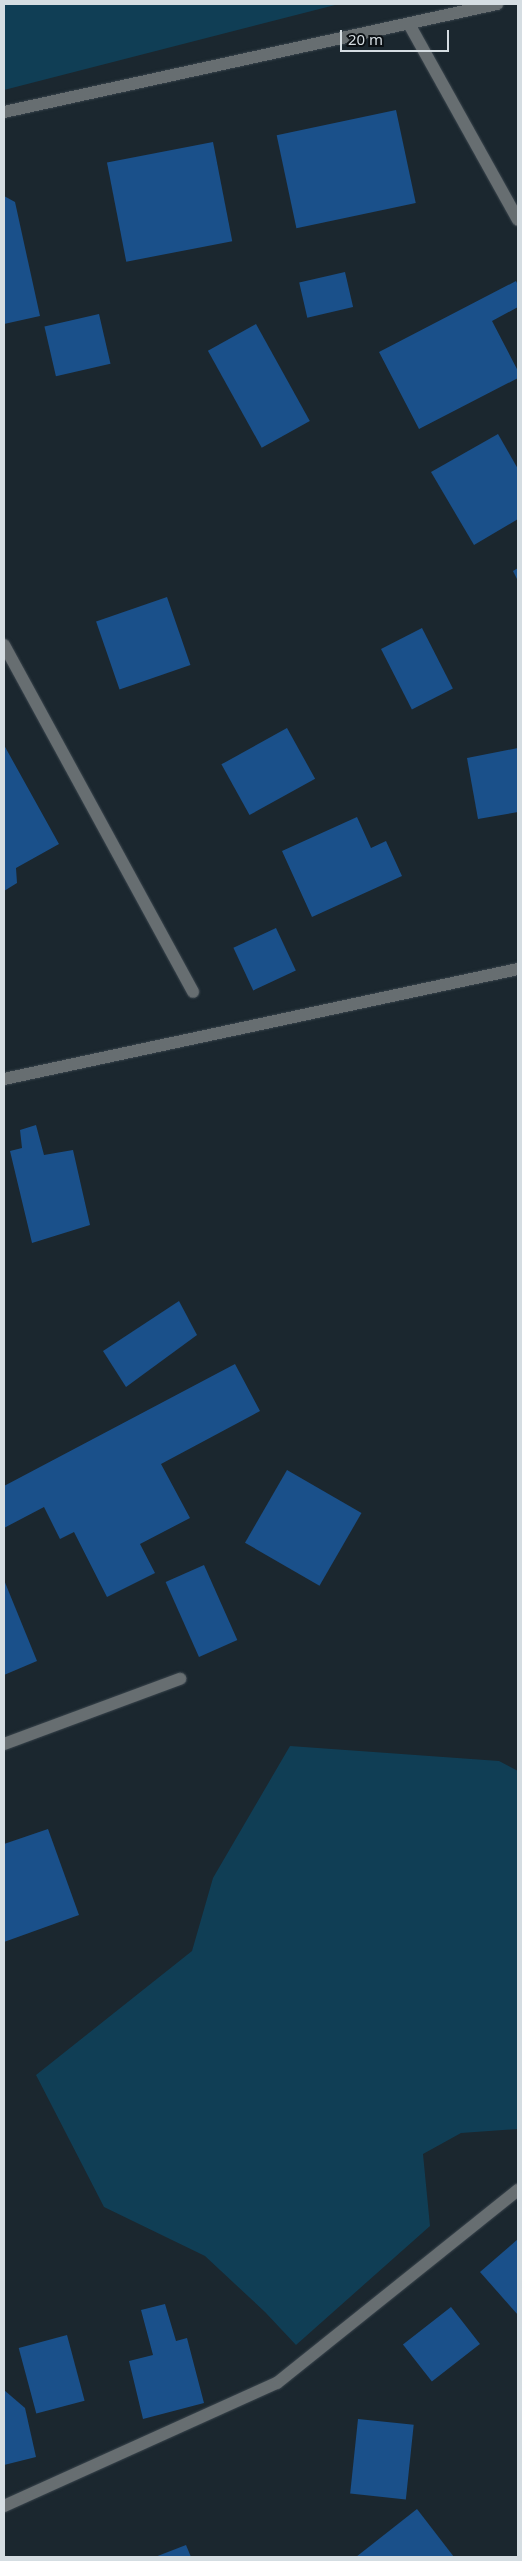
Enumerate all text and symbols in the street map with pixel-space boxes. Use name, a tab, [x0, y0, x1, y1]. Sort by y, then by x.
scale bar	[342, 20, 451, 52]
text: 20 m	[348, 29, 383, 49]

